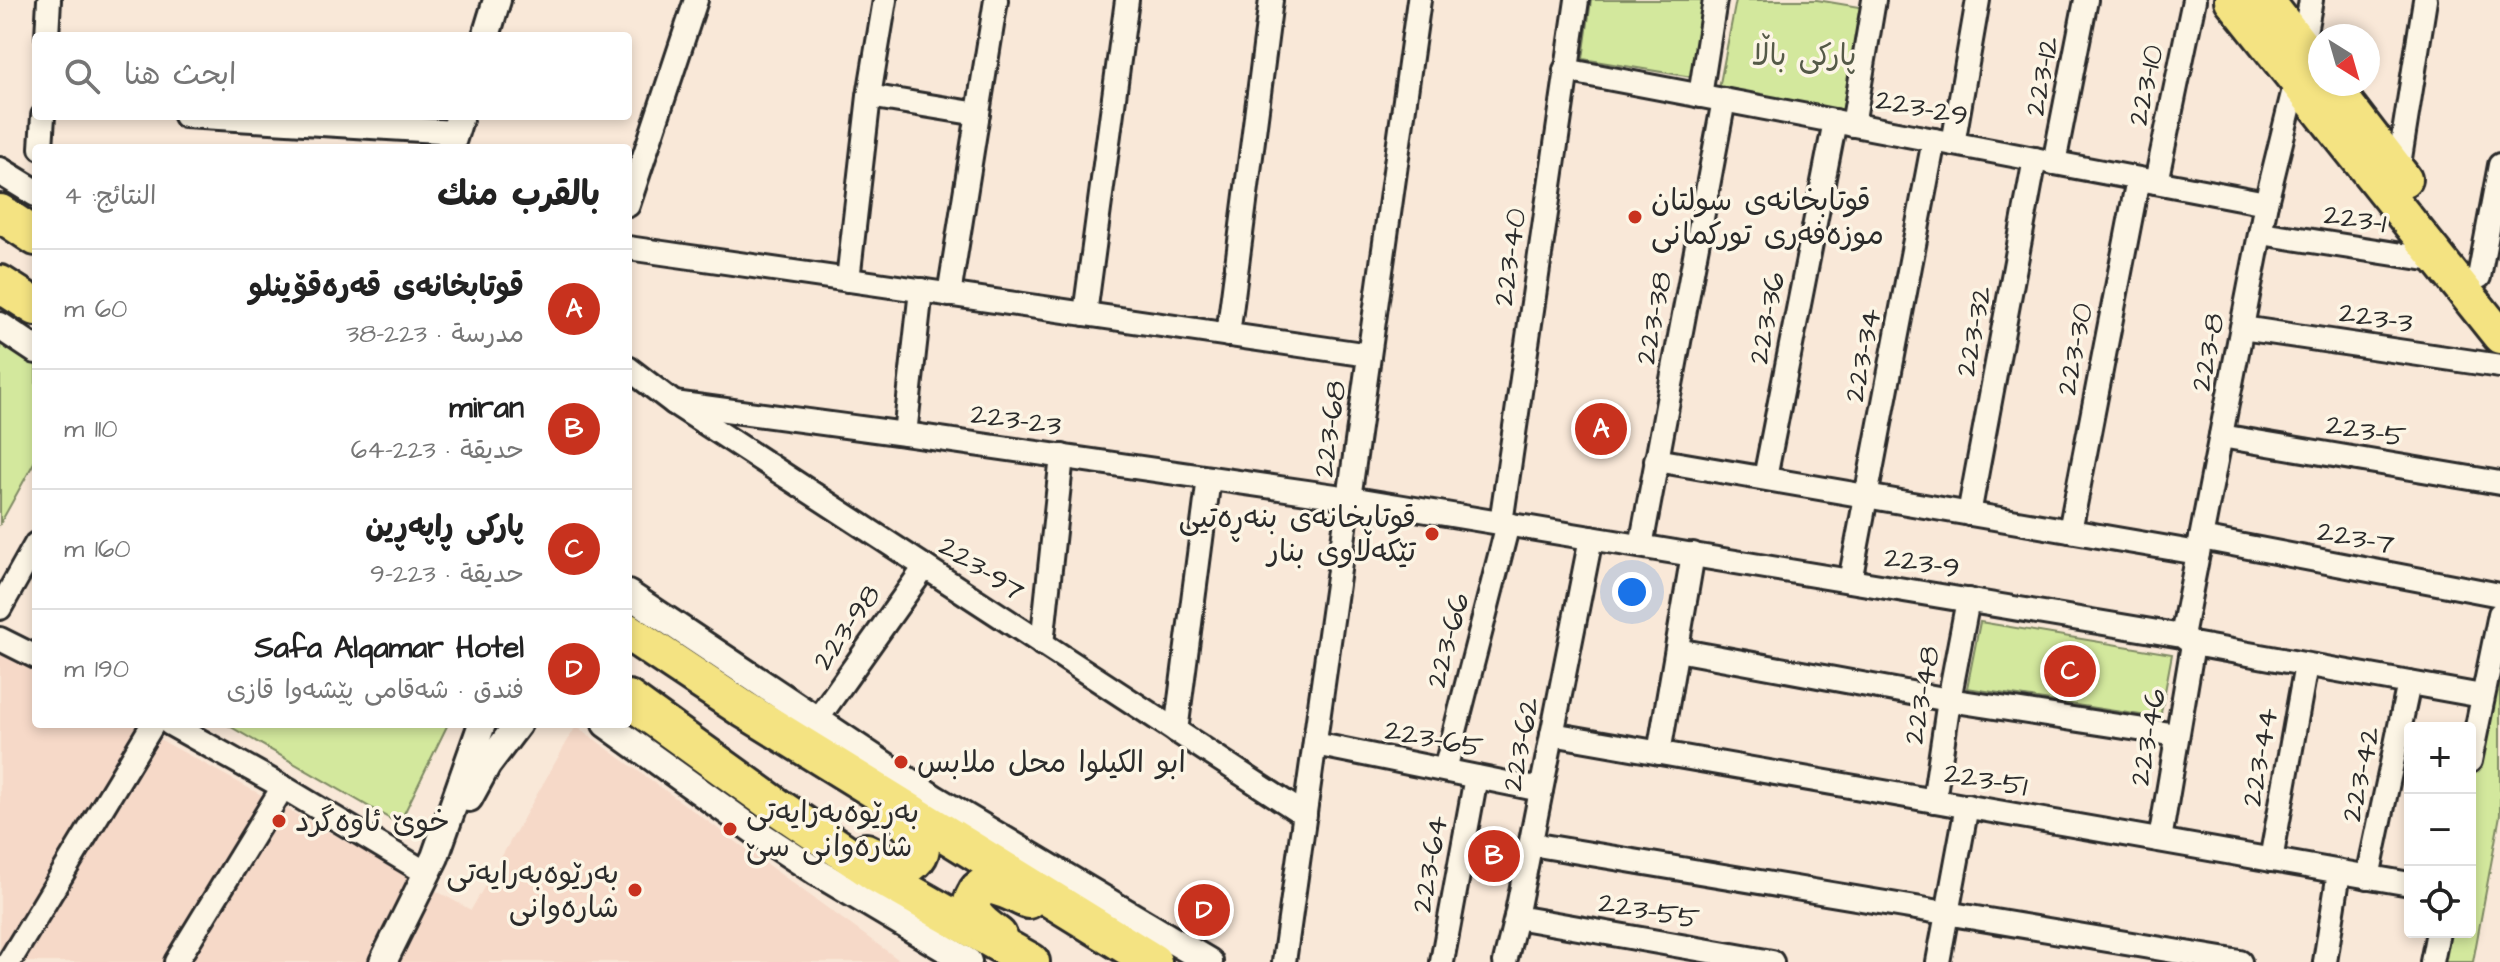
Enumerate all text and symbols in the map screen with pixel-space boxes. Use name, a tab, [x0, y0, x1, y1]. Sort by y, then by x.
north arrow	[2308, 24, 2380, 96]
search box	[32, 32, 632, 120]
park label: پارکی باڵا	[1752, 33, 1856, 77]
street label: 223-12	[2014, 33, 2070, 119]
street label: 223-10	[2117, 41, 2175, 130]
icon: search	[60, 54, 104, 98]
text: ابحث هنا	[124, 54, 236, 96]
street label: 223-29	[1872, 78, 1972, 137]
text: بالقرب منك	[437, 171, 600, 219]
text: النتائج: 4	[64, 178, 156, 214]
place label: قوتابخانەی سولتان موزەفەری تورکمانی	[1651, 180, 1884, 256]
street label: 223-1	[2321, 193, 2389, 245]
street label: 223-40	[1482, 205, 1538, 309]
marker: قوتابخانەی سولتان موزەفەری تورکمانی	[1626, 208, 1644, 226]
text: قوتابخانەی قەرەقۆینلو	[248, 266, 524, 308]
street label: 223-38	[1624, 268, 1684, 368]
street label: 223-36	[1737, 268, 1797, 368]
street label: 223-32	[1945, 282, 2003, 380]
text: 60 m	[64, 291, 127, 327]
text: A	[566, 291, 582, 327]
street label: 223-3	[2336, 291, 2416, 345]
street label: 223-30	[2045, 299, 2104, 399]
street label: 223-34	[1833, 305, 1893, 406]
street label: 223-8	[2180, 310, 2236, 395]
text: مدرسة · 223-38	[346, 316, 524, 352]
street label: 223-68	[1302, 378, 1358, 480]
text: miran	[449, 387, 524, 429]
street label: 223-23	[968, 393, 1064, 447]
pin: A	[1575, 399, 1627, 459]
street label: 223-5	[2323, 403, 2409, 459]
text: 110 m	[64, 411, 118, 447]
text: B	[565, 411, 583, 447]
text: حديقة · 223-64	[351, 432, 524, 468]
place label: قوتابخانەی بنەڕەتیی تێکەڵاوی بنار	[1179, 497, 1416, 573]
text: پارکی ڕاپەڕین	[365, 506, 524, 548]
street label: 223-7	[2314, 510, 2398, 566]
marker: قوتابخانەی بنەڕەتیی تێکەڵاوی بنار	[1423, 525, 1441, 543]
street label: 223-97	[930, 526, 1033, 612]
text: 160 m	[64, 531, 131, 567]
text: C	[565, 531, 583, 567]
street label: 223-9	[1881, 536, 1963, 590]
text: حديقة · 223-9	[370, 556, 524, 592]
your location	[1612, 572, 1652, 612]
street label: 223-98	[802, 576, 891, 679]
street label: 223-66	[1415, 588, 1481, 692]
text: Safa Alqamar Hotel	[254, 627, 524, 669]
pin: C	[2044, 641, 2096, 701]
street label: 223-48	[1893, 643, 1951, 747]
text: 190 m	[64, 651, 129, 687]
text: D	[566, 651, 582, 687]
text: فندق · شەقامی پێشەوا قازی	[227, 672, 524, 708]
street label: 223-46	[2119, 685, 2177, 789]
street label: 223-62	[1491, 694, 1551, 795]
street label: 223-44	[2231, 704, 2289, 810]
street label: 223-65	[1381, 709, 1486, 769]
map controls	[2404, 722, 2476, 938]
button: +	[2404, 722, 2476, 794]
street label: 223-42	[2330, 723, 2392, 826]
place label: ابو الكيلوا محل ملابس	[917, 742, 1186, 784]
street label: 223-51	[1941, 752, 2031, 808]
marker: ابو الكيلوا محل ملابس	[892, 753, 910, 771]
place label: بەڕێوەبەرایەتی شارەوانی سێ	[746, 792, 919, 868]
button: −	[2404, 794, 2476, 866]
place label: خوێ ئاوەگرد	[295, 801, 450, 843]
marker: خوێ ئاوەگرد	[270, 812, 288, 830]
street label: 223-64	[1401, 812, 1459, 916]
marker: بەڕێوەبەرایەتی شارەوانی سێ	[721, 820, 739, 838]
pin: B	[1468, 826, 1520, 886]
place label: بەرێوەبەرایەتی شارەوانی	[446, 853, 619, 929]
button: locate	[2404, 866, 2476, 938]
pin: D	[1178, 880, 1230, 940]
marker: بەرێوەبەرایەتی شارەوانی	[626, 881, 644, 899]
street label: 223-55	[1595, 881, 1702, 940]

